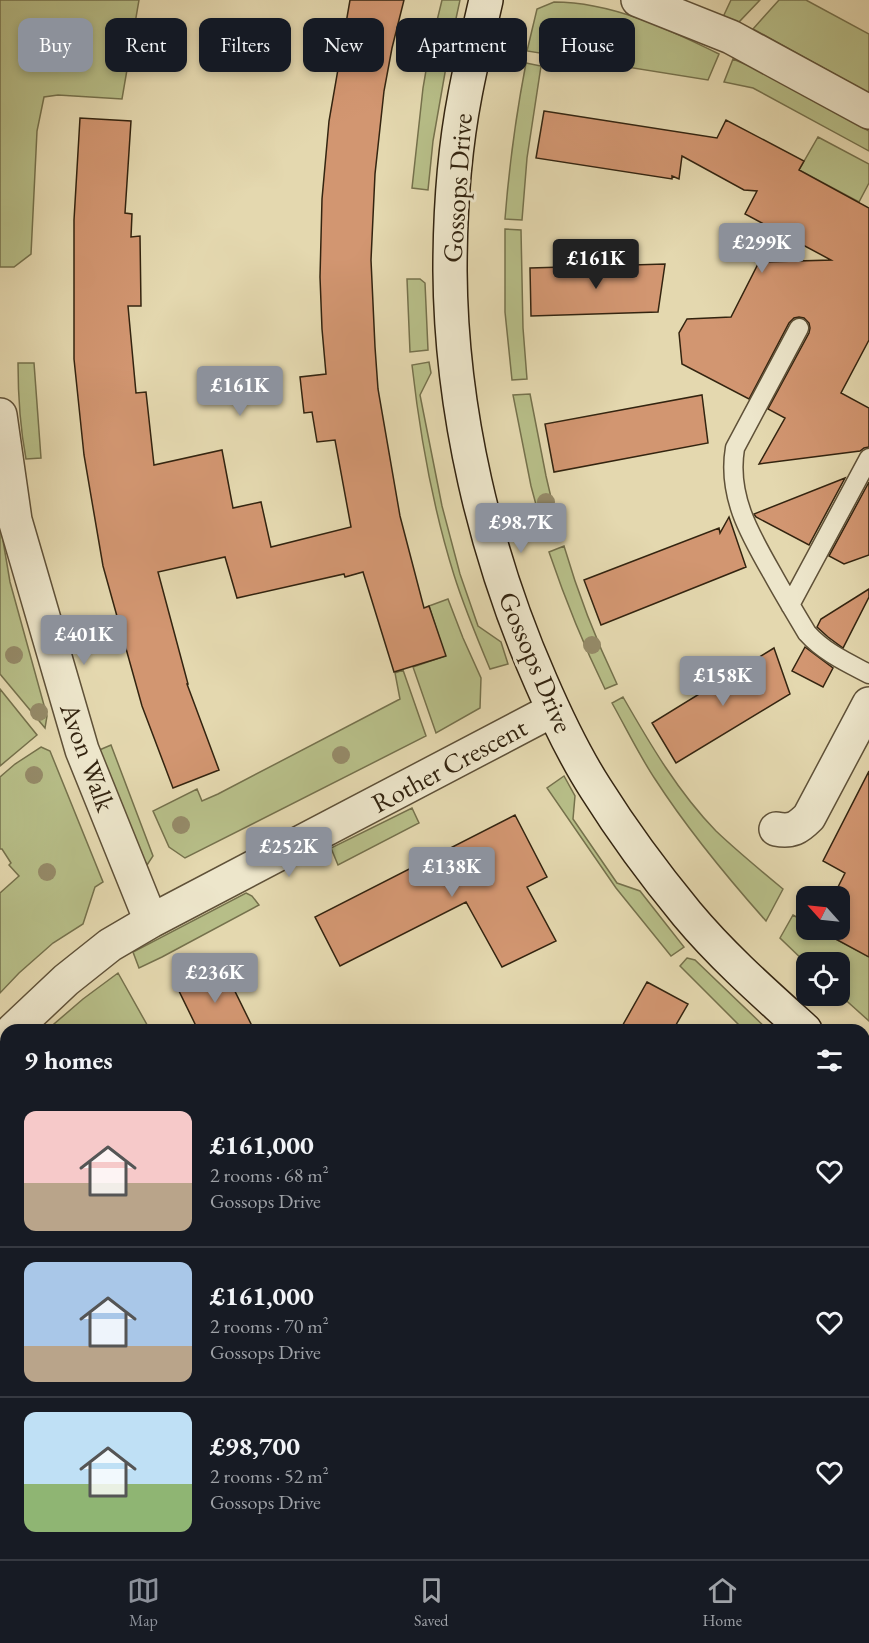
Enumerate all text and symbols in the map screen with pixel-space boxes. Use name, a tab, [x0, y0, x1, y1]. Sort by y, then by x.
chip: Buy	[18, 18, 93, 72]
chip: Rent	[105, 18, 187, 72]
chip: Filters	[199, 18, 291, 72]
chip: New	[303, 18, 384, 72]
chip: Apartment	[396, 18, 527, 72]
chip: House	[539, 18, 635, 72]
street label: Gossops Drive	[434, 112, 480, 264]
pin: £299K	[720, 223, 804, 274]
text: £299K	[733, 229, 791, 255]
pin: £161K	[554, 239, 638, 290]
text: £161K	[567, 245, 625, 271]
pin: £161K	[198, 366, 282, 417]
text: £161K	[211, 372, 269, 398]
pin: £98.7K	[472, 503, 570, 554]
text: £98.7K	[489, 509, 553, 535]
street label: Gossops Drive	[491, 586, 581, 738]
pin: £401K	[42, 615, 126, 666]
text: £401K	[55, 621, 113, 647]
pin: £158K	[681, 656, 765, 707]
text: £158K	[694, 662, 752, 688]
street label: Avon Walk	[52, 697, 124, 816]
street label: Rother Crescent	[365, 709, 533, 821]
pin: £252K	[247, 827, 331, 878]
text: £252K	[260, 833, 318, 859]
pin: £138K	[410, 847, 494, 898]
text: £138K	[423, 853, 481, 879]
north arrow	[796, 886, 850, 940]
map controls	[796, 886, 850, 1006]
button: locate	[796, 952, 850, 1006]
pin: £236K	[173, 953, 257, 1004]
text: £236K	[186, 959, 244, 985]
text: 9 homes	[24, 1043, 113, 1077]
icon: filters	[813, 1044, 846, 1077]
text: £161,000	[210, 1128, 314, 1162]
icon: home	[72, 1135, 144, 1207]
icon: heart	[813, 1155, 846, 1188]
text: 2 rooms · 68 m²	[210, 1162, 329, 1188]
text: Gossops Drive	[210, 1188, 321, 1214]
text: £161,000	[210, 1279, 314, 1313]
icon: home	[72, 1286, 144, 1358]
icon: heart	[813, 1306, 846, 1339]
text: 2 rooms · 70 m²	[210, 1313, 329, 1339]
text: Gossops Drive	[210, 1339, 321, 1365]
text: £98,700	[210, 1429, 300, 1463]
icon: home	[72, 1436, 144, 1508]
icon: heart	[813, 1456, 846, 1489]
text: 2 rooms · 52 m²	[210, 1463, 329, 1489]
text: Gossops Drive	[210, 1489, 321, 1515]
tab: Map	[127, 1574, 160, 1631]
tab: Saved	[414, 1574, 448, 1631]
tab: Home	[702, 1574, 742, 1631]

